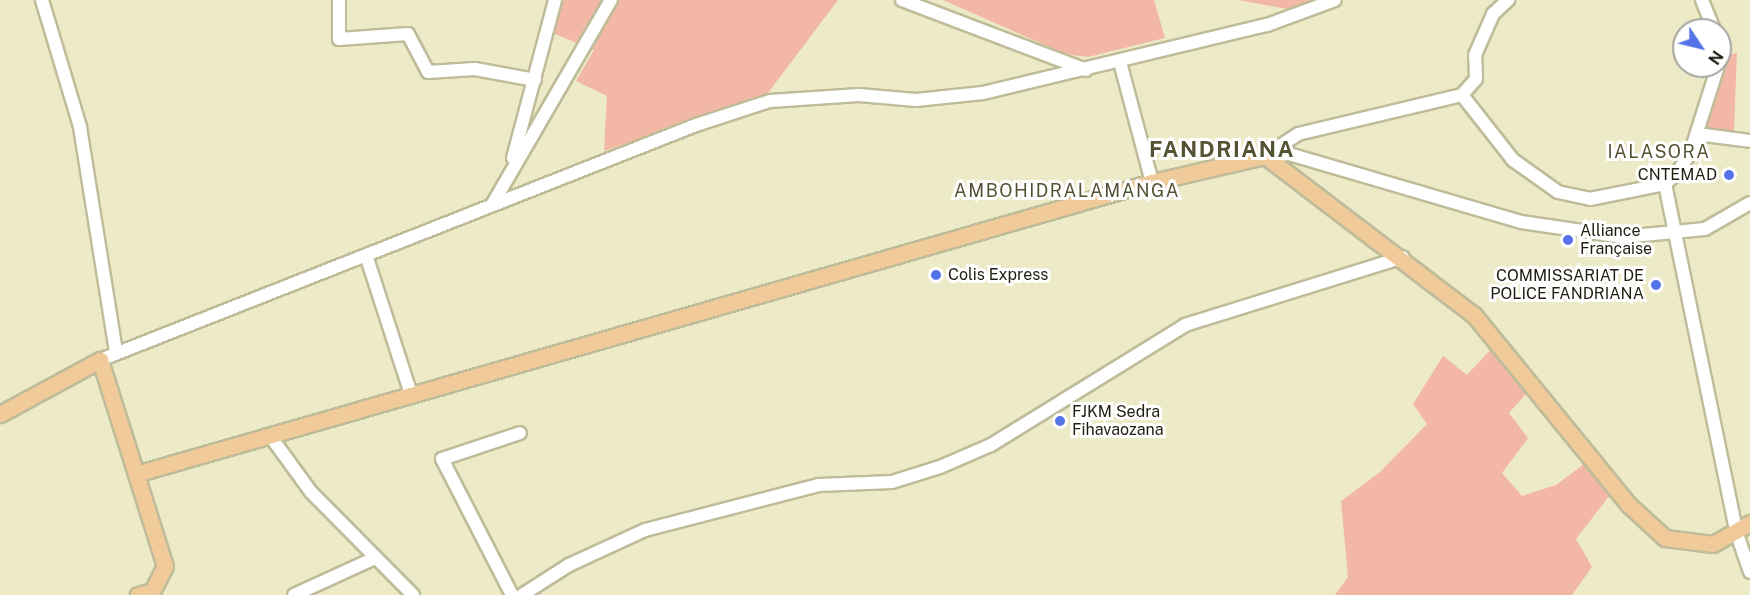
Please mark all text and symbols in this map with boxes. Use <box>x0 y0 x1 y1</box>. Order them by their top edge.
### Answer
north arrow <box>1672 18 1732 78</box>
text: N <box>1704 47 1727 68</box>
district label: FANDRIANA <box>1149 137 1295 163</box>
district label: IALASORA <box>1607 141 1711 163</box>
place label: CNTEMAD <box>1638 165 1717 185</box>
marker: CNTEMAD <box>1722 168 1736 182</box>
district label: AMBOHIDRALAMANGA <box>954 180 1180 202</box>
place label: Alliance Française <box>1580 221 1652 259</box>
marker: Alliance Française <box>1561 233 1575 247</box>
place label: Colis Express <box>948 265 1048 285</box>
place label: COMMISSARIAT DE POLICE FANDRIANA <box>1490 266 1644 304</box>
marker: Colis Express <box>929 268 943 282</box>
marker: COMMISSARIAT DE POLICE FANDRIANA <box>1649 278 1663 292</box>
place label: FJKM Sedra Fihavaozana <box>1072 402 1164 440</box>
marker: FJKM Sedra Fihavaozana <box>1053 414 1067 428</box>

